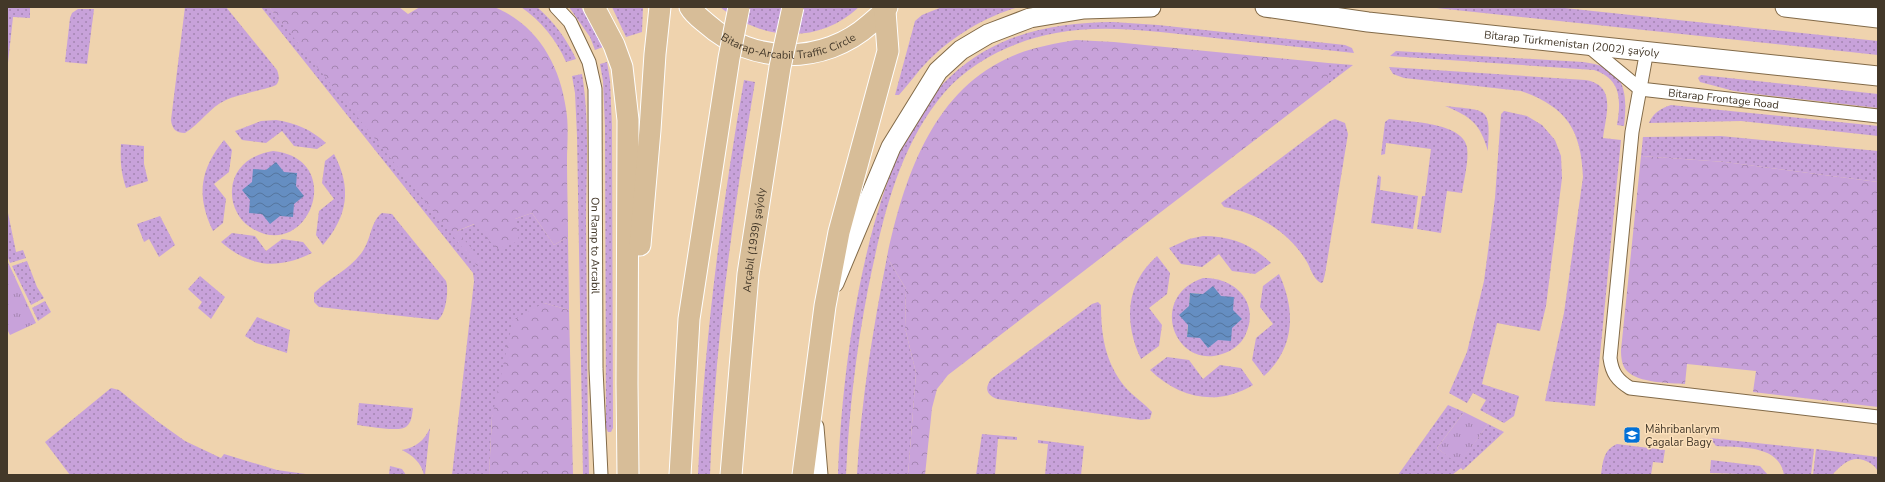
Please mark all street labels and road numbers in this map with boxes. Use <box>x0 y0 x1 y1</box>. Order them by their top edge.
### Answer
street label: Bitarap-Arcabil Traffic Circle <box>719 26 859 40</box>
street label: Bitarap Türkmenistan (2002) şaýoly <box>1483 27 1660 60</box>
street label: Bitarap Frontage Road <box>1667 85 1780 112</box>
street label: Arçabil (1939) şaýoly <box>739 186 769 293</box>
street label: On Ramp to Arcabil <box>588 197 603 295</box>

